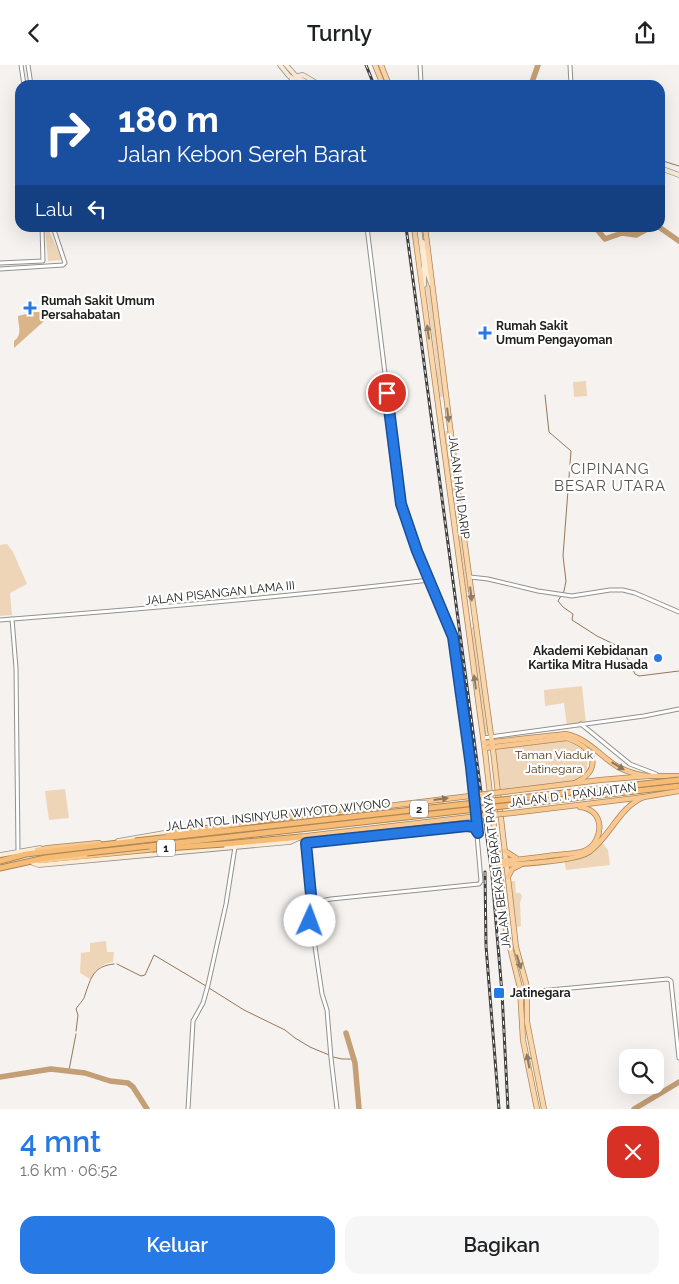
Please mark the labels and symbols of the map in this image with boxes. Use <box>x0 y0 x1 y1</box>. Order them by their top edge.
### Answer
place label: Rumah Sakit Umum Persahabatan <box>41 294 155 322</box>
marker: Rumah Sakit Umum Persahabatan <box>23 301 37 315</box>
place label: Rumah Sakit Umum Pengayoman <box>496 319 613 347</box>
one-way arrow <box>424 324 432 340</box>
marker: Rumah Sakit Umum Pengayoman <box>478 326 492 340</box>
pin <box>366 372 408 414</box>
one-way arrow <box>444 408 452 424</box>
street label: JALAN HAJI DARIP <box>446 434 472 540</box>
district label: CIPINANG BESAR UTARA <box>554 460 666 495</box>
street label: JALAN PISANGAN LAMA III <box>144 578 296 608</box>
one-way arrow <box>467 586 475 602</box>
place label: Akademi Kebidanan Kartika Mitra Husada <box>528 644 648 672</box>
marker: Akademi Kebidanan Kartika Mitra Husada <box>652 652 664 664</box>
one-way arrow <box>471 674 479 690</box>
park label: Taman Viaduk Jatinegara <box>515 748 594 776</box>
one-way arrow <box>612 761 625 770</box>
street label: JALAN D. I. PANJAITAN <box>509 780 637 810</box>
street label: JALAN BEKASI BARAT RAYA <box>481 793 513 949</box>
one-way arrow <box>433 795 449 803</box>
street label: JALAN TOL INSINYUR WIYOTO WIYONO <box>165 796 391 834</box>
road number: 2 <box>410 801 428 817</box>
road number: 1 <box>157 839 175 856</box>
position arrow <box>283 894 335 946</box>
one-way arrow <box>516 955 524 970</box>
marker: Jatinegara <box>492 986 506 1000</box>
place label: Jatinegara <box>510 986 571 1000</box>
one-way arrow <box>523 1053 531 1069</box>

